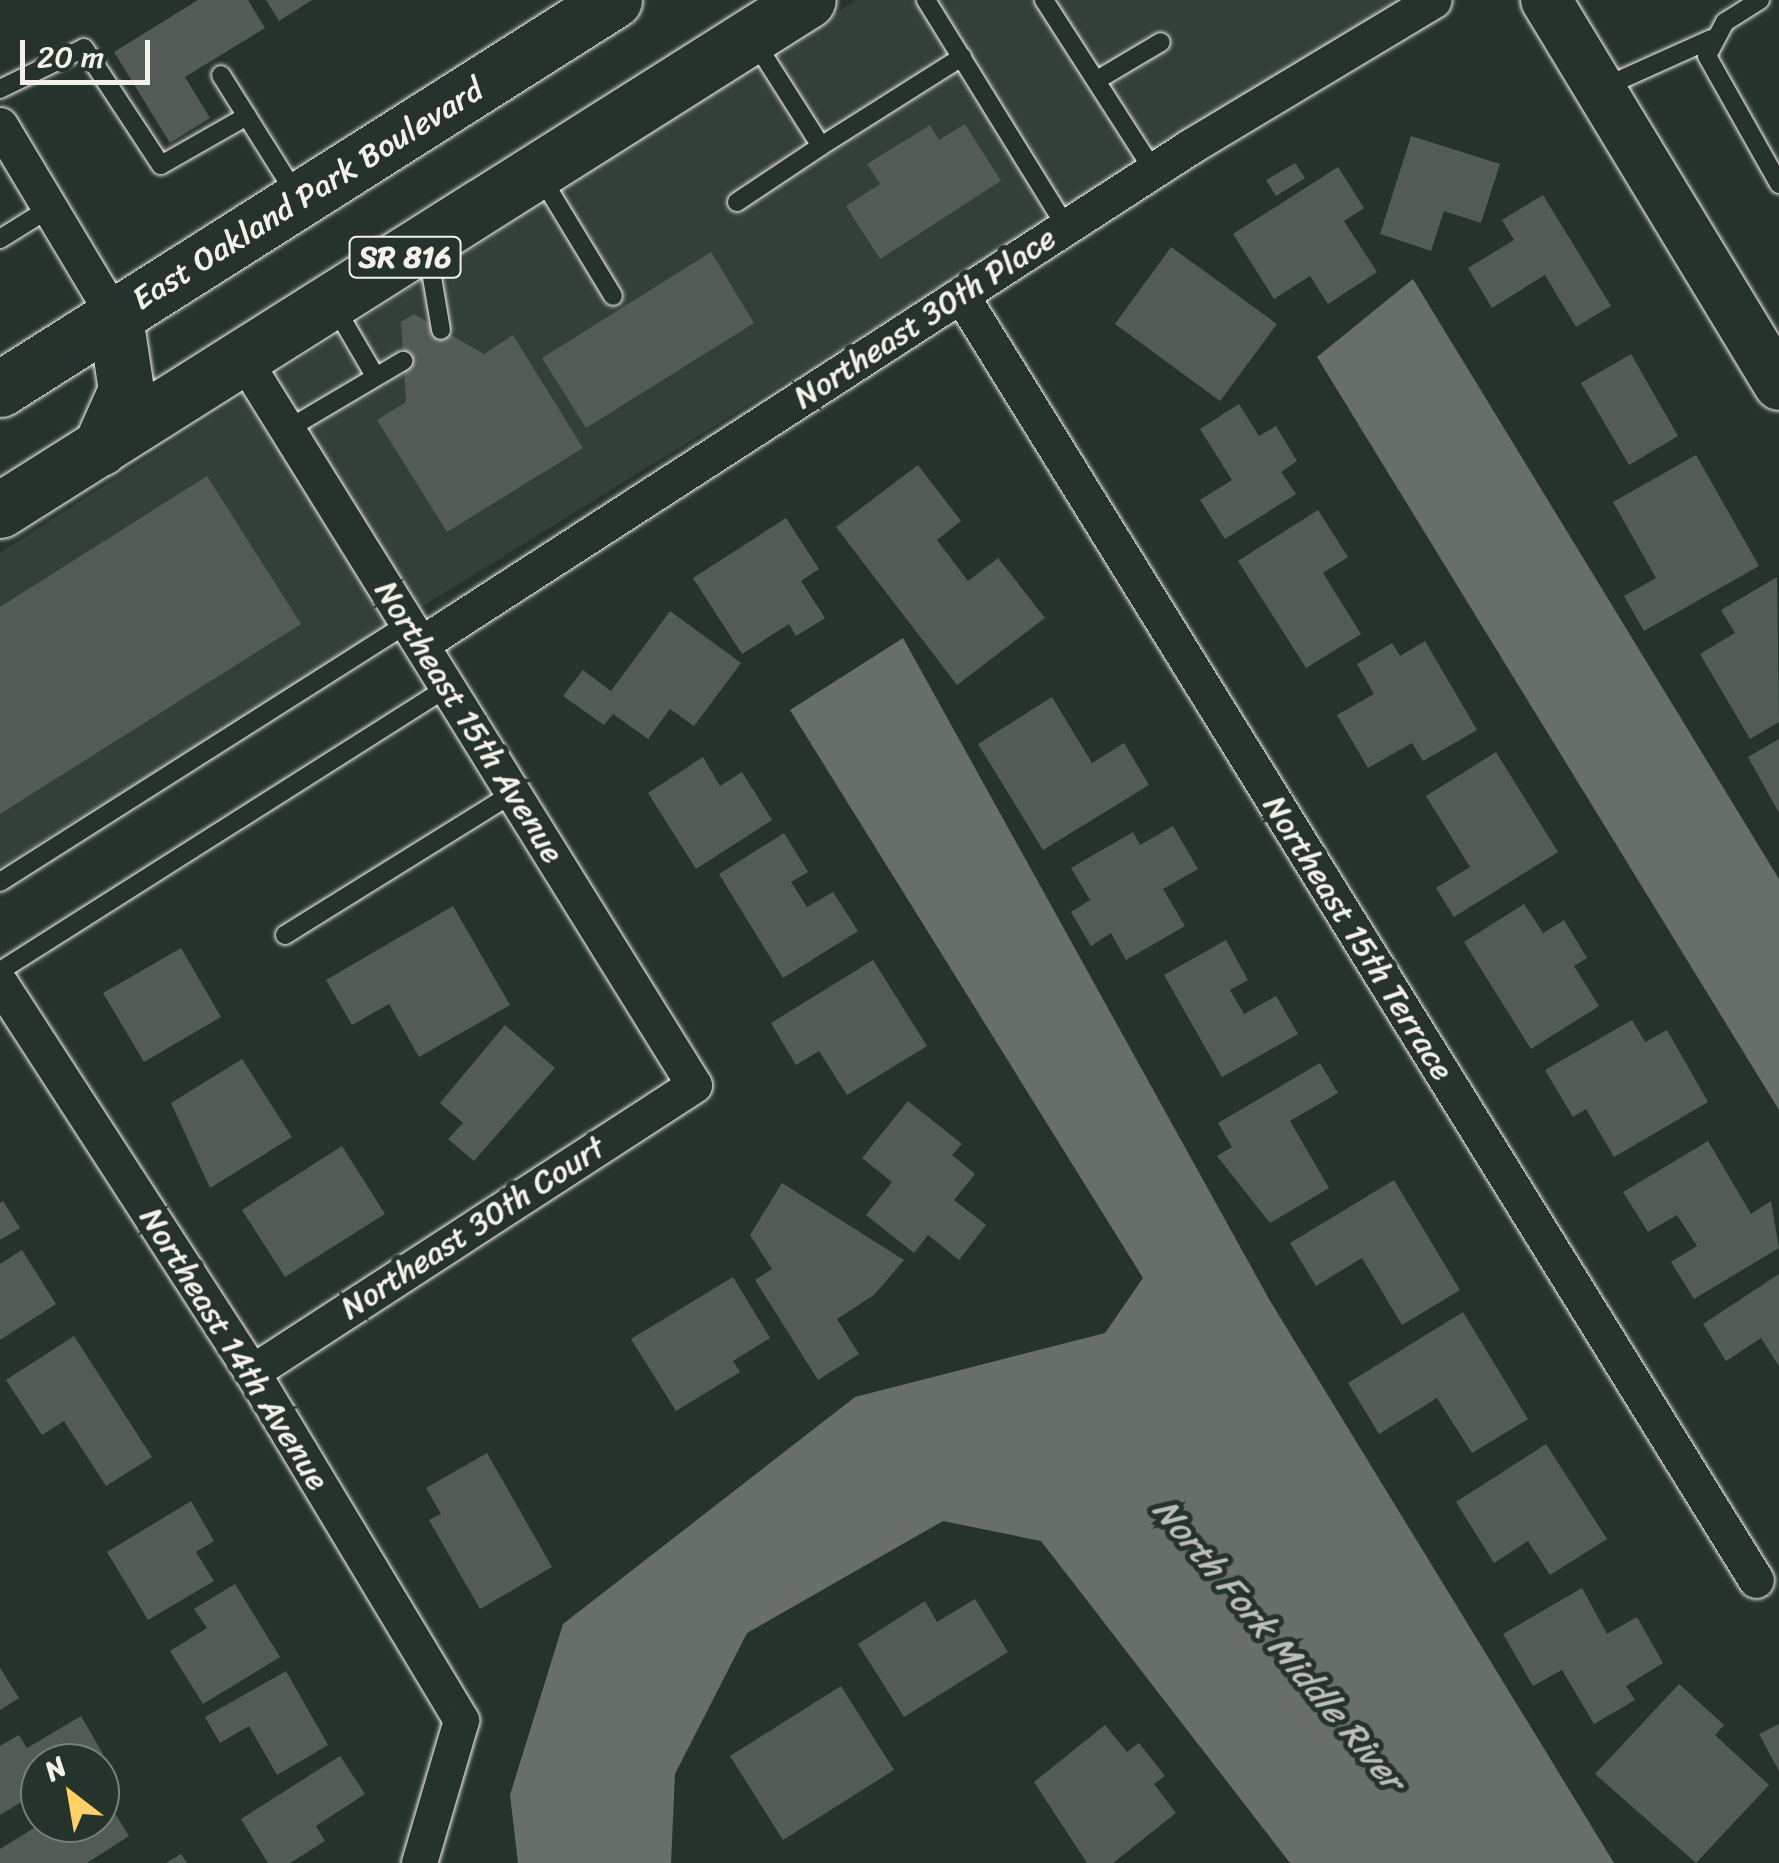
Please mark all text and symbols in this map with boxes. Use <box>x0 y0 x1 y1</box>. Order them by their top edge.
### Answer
scale bar <box>25 20 155 82</box>
text: 20 m <box>37 30 104 84</box>
street label: East Oakland Park Boulevard <box>126 71 490 319</box>
street label: Northeast 30th Place <box>786 219 1064 417</box>
road number: SR 816 <box>348 232 462 282</box>
street label: Northeast 15th Avenue <box>366 573 572 871</box>
street label: Northeast 15th Terrace <box>1254 788 1462 1088</box>
street label: Northeast 30th Court <box>333 1128 613 1328</box>
street label: Northeast 14th Avenue <box>131 1200 337 1498</box>
water label: North Fork Middle River <box>1144 1489 1414 1799</box>
north arrow <box>20 1743 120 1843</box>
text: N <box>34 1743 76 1795</box>

